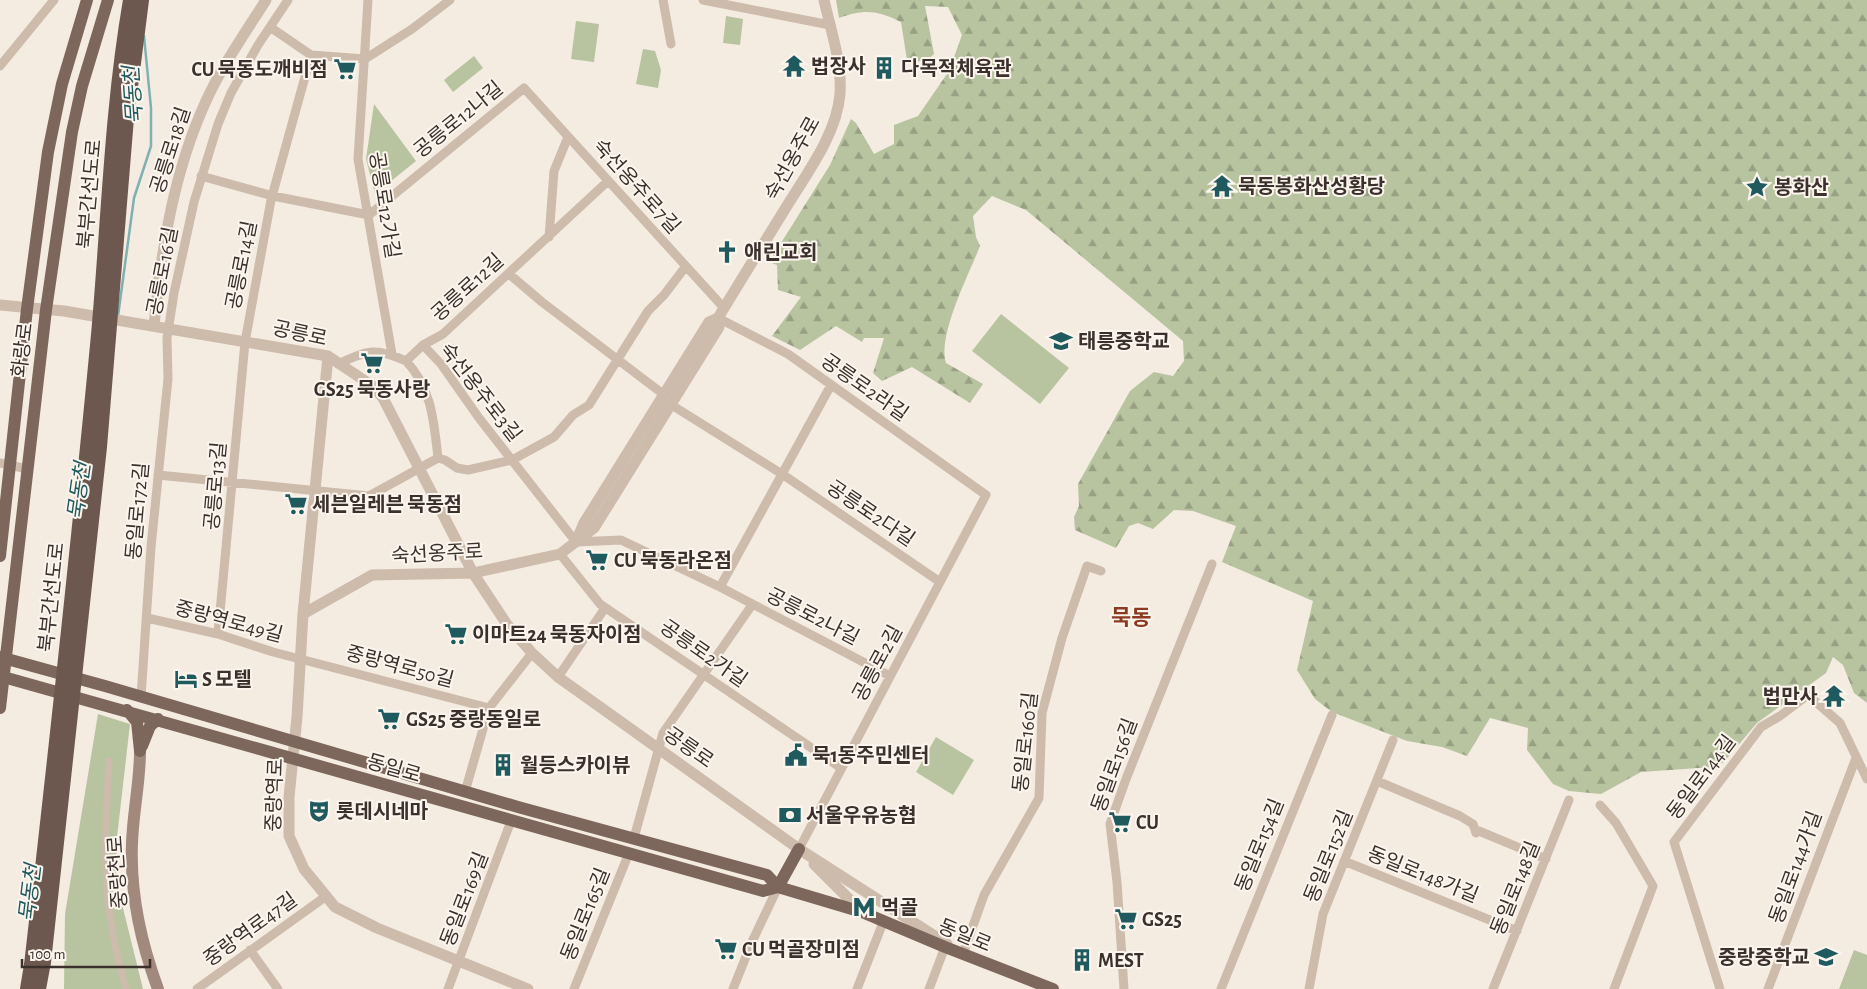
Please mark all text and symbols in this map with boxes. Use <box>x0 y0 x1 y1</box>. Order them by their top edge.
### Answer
temple icon: 법장사 <box>781 53 807 79</box>
building icon: 다목적체육관 <box>871 55 897 81</box>
supermarket icon: CU 묵동도깨비점 <box>332 56 358 82</box>
place label: 법장사 <box>811 56 866 77</box>
place label: 다목적체육관 <box>901 58 1012 79</box>
place label: CU 묵동도깨비점 <box>191 59 328 80</box>
water label: 묵동천 <box>120 63 146 125</box>
street label: 공릉로12나길 <box>410 77 507 162</box>
street label: 공릉로18길 <box>147 104 194 196</box>
street label: 숙선옹주로 <box>761 113 824 204</box>
street label: 숙선옹주로7길 <box>589 135 684 237</box>
street label: 북부간선도로 <box>74 138 105 250</box>
street label: 공릉로12가길 <box>366 150 403 260</box>
temple icon: 묵동봉화산성황당 <box>1209 173 1235 199</box>
place icon: 봉화산 <box>1744 174 1770 200</box>
place label: 묵동봉화산성황당 <box>1238 175 1385 197</box>
place label: 봉화산 <box>1774 177 1829 198</box>
street label: 공릉로14길 <box>223 219 260 311</box>
street label: 공릉로16길 <box>144 225 181 317</box>
church icon: 애린교회 <box>714 239 740 265</box>
place label: 애린교회 <box>744 242 818 263</box>
street label: 공릉로12길 <box>427 250 508 325</box>
street label: 공릉로 <box>271 318 329 349</box>
street label: 화랑로 <box>9 321 36 379</box>
school or university icon: 태릉중학교 <box>1048 328 1074 354</box>
place label: 태릉중학교 <box>1078 331 1170 352</box>
street label: 숙선옹주로3길 <box>436 339 525 446</box>
supermarket icon: GS25 묵동사랑 <box>359 350 385 376</box>
street label: 공릉로2라길 <box>817 350 912 425</box>
place label: GS25 묵동사랑 <box>314 379 430 400</box>
street label: 공릉로13길 <box>201 441 230 531</box>
water label: 묵동천 <box>64 458 94 521</box>
street label: 동일로172길 <box>123 461 152 561</box>
street label: 공릉로2다길 <box>823 476 919 550</box>
supermarket icon: 세븐일레븐 묵동점 <box>283 491 309 517</box>
place label: 세븐일레븐 묵동점 <box>312 494 462 515</box>
street label: 북부간선도로 <box>35 541 68 653</box>
street label: 숙선옹주로 <box>391 541 484 566</box>
supermarket icon: CU 묵동라온점 <box>584 547 610 573</box>
place label: CU 묵동라온점 <box>614 550 732 571</box>
street label: 공릉로2나길 <box>763 584 863 649</box>
street label: 중랑역로49길 <box>173 597 285 646</box>
district label: 묵동 <box>1111 607 1151 629</box>
street label: 공릉로2가길 <box>656 616 751 691</box>
supermarket icon: 이마트24 묵동자이점 <box>443 621 469 647</box>
street label: 공릉로2길 <box>849 622 906 705</box>
place label: 이마트24 묵동자이점 <box>472 624 642 645</box>
street label: 중랑역로50길 <box>344 642 456 691</box>
hotel icon: S 모텔 <box>173 666 199 692</box>
place label: S 모텔 <box>202 669 252 690</box>
temple icon: 법만사 <box>1821 683 1847 709</box>
place label: 법만사 <box>1763 686 1818 707</box>
street label: 동일로160길 <box>1010 691 1041 793</box>
supermarket icon: GS25 중랑동일로 <box>376 706 402 732</box>
place label: GS25 중랑동일로 <box>406 709 541 730</box>
street label: 동일로156길 <box>1088 715 1141 815</box>
street label: 공릉로 <box>660 724 717 772</box>
street label: 동일로144길 <box>1663 731 1740 823</box>
public building icon: 묵1동주민센터 <box>783 742 809 768</box>
place label: 묵1동주민센터 <box>812 745 930 766</box>
street label: 동일로 <box>364 751 423 786</box>
building icon: 월등스카이뷰 <box>490 752 516 778</box>
place label: 월등스카이뷰 <box>520 755 630 776</box>
street label: 중랑역로 <box>263 758 286 832</box>
street label: 동일로154길 <box>1231 796 1288 895</box>
theatre icon: 롯데시네마 <box>306 798 332 824</box>
place label: 롯데시네마 <box>336 801 429 822</box>
bank icon: 서울우유농협 <box>777 802 803 828</box>
place label: 서울우유농협 <box>806 805 916 826</box>
street label: 동일로152길 <box>1300 807 1357 906</box>
street label: 동일로144가길 <box>1765 808 1826 926</box>
supermarket icon: CU <box>1107 809 1133 835</box>
place label: CU <box>1136 813 1159 833</box>
street label: 중랑천로 <box>104 835 131 909</box>
street label: 동일로148길 <box>1487 838 1544 938</box>
street label: 동일로148가길 <box>1364 843 1481 906</box>
street label: 동일로169길 <box>437 849 492 949</box>
water label: 묵동천 <box>16 860 45 923</box>
street label: 동일로165길 <box>557 865 614 964</box>
street label: 중랑역로47길 <box>200 889 301 970</box>
metro station icon: 먹골 <box>851 894 877 920</box>
place label: 먹골 <box>881 897 918 918</box>
supermarket icon: GS25 <box>1113 906 1139 932</box>
place label: GS25 <box>1142 910 1182 930</box>
street label: 동일로 <box>935 915 994 956</box>
scale bar <box>22 936 150 968</box>
supermarket icon: CU 먹골장미점 <box>713 936 739 962</box>
place label: CU 먹골장미점 <box>742 939 860 960</box>
school or university icon: 중랑중학교 <box>1813 944 1839 970</box>
text: 100 m <box>30 947 65 962</box>
building icon: MEST <box>1069 947 1095 973</box>
place label: 중랑중학교 <box>1718 947 1810 968</box>
place label: MEST <box>1098 951 1144 971</box>

